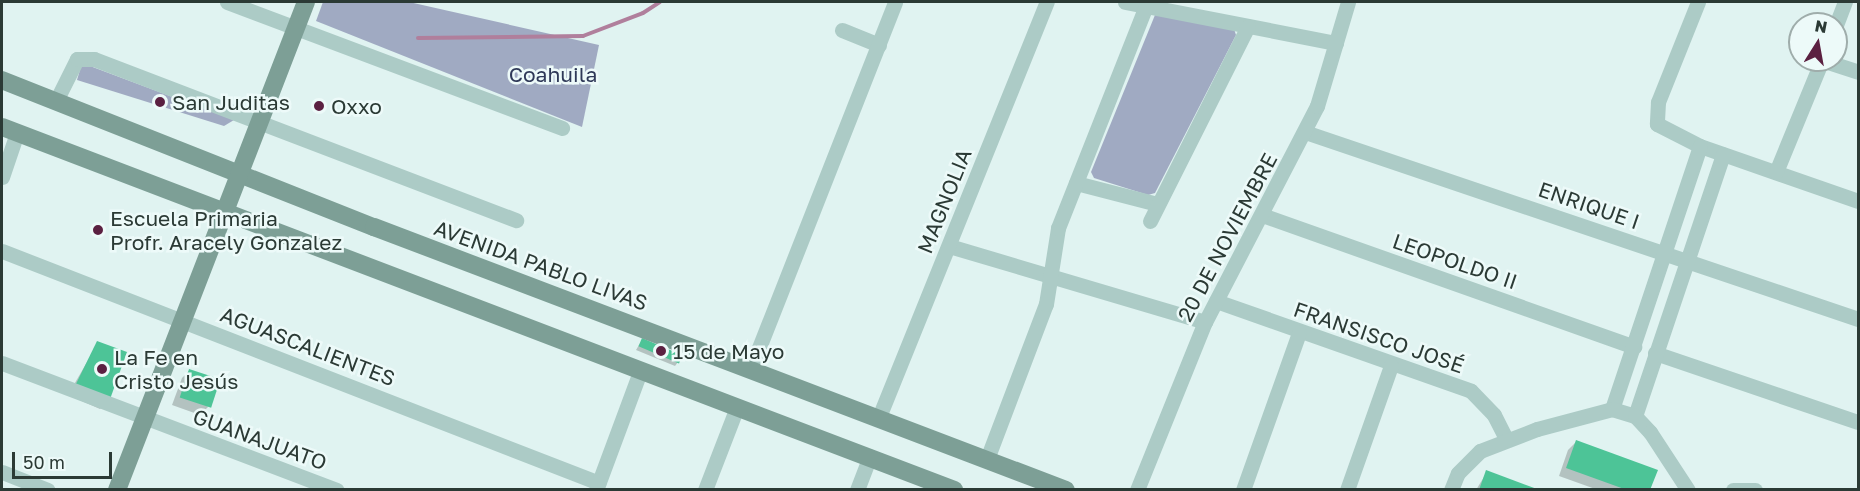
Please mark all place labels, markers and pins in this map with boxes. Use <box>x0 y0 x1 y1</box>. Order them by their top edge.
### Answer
place label: San Juditas <box>172 89 290 115</box>
place label: Oxxo <box>331 93 382 119</box>
marker: San Juditas <box>153 95 167 109</box>
marker: Oxxo <box>312 99 326 113</box>
place label: Escuela Primaria Profr. Aracely Gonzalez <box>110 205 342 255</box>
marker: Escuela Primaria Profr. Aracely Gonzalez <box>91 223 105 237</box>
place label: 15 de Mayo <box>673 338 784 364</box>
place label: La Fe en Cristo Jesús <box>114 344 238 394</box>
marker: 15 de Mayo <box>654 344 668 358</box>
marker: La Fe en Cristo Jesús <box>95 362 109 376</box>

